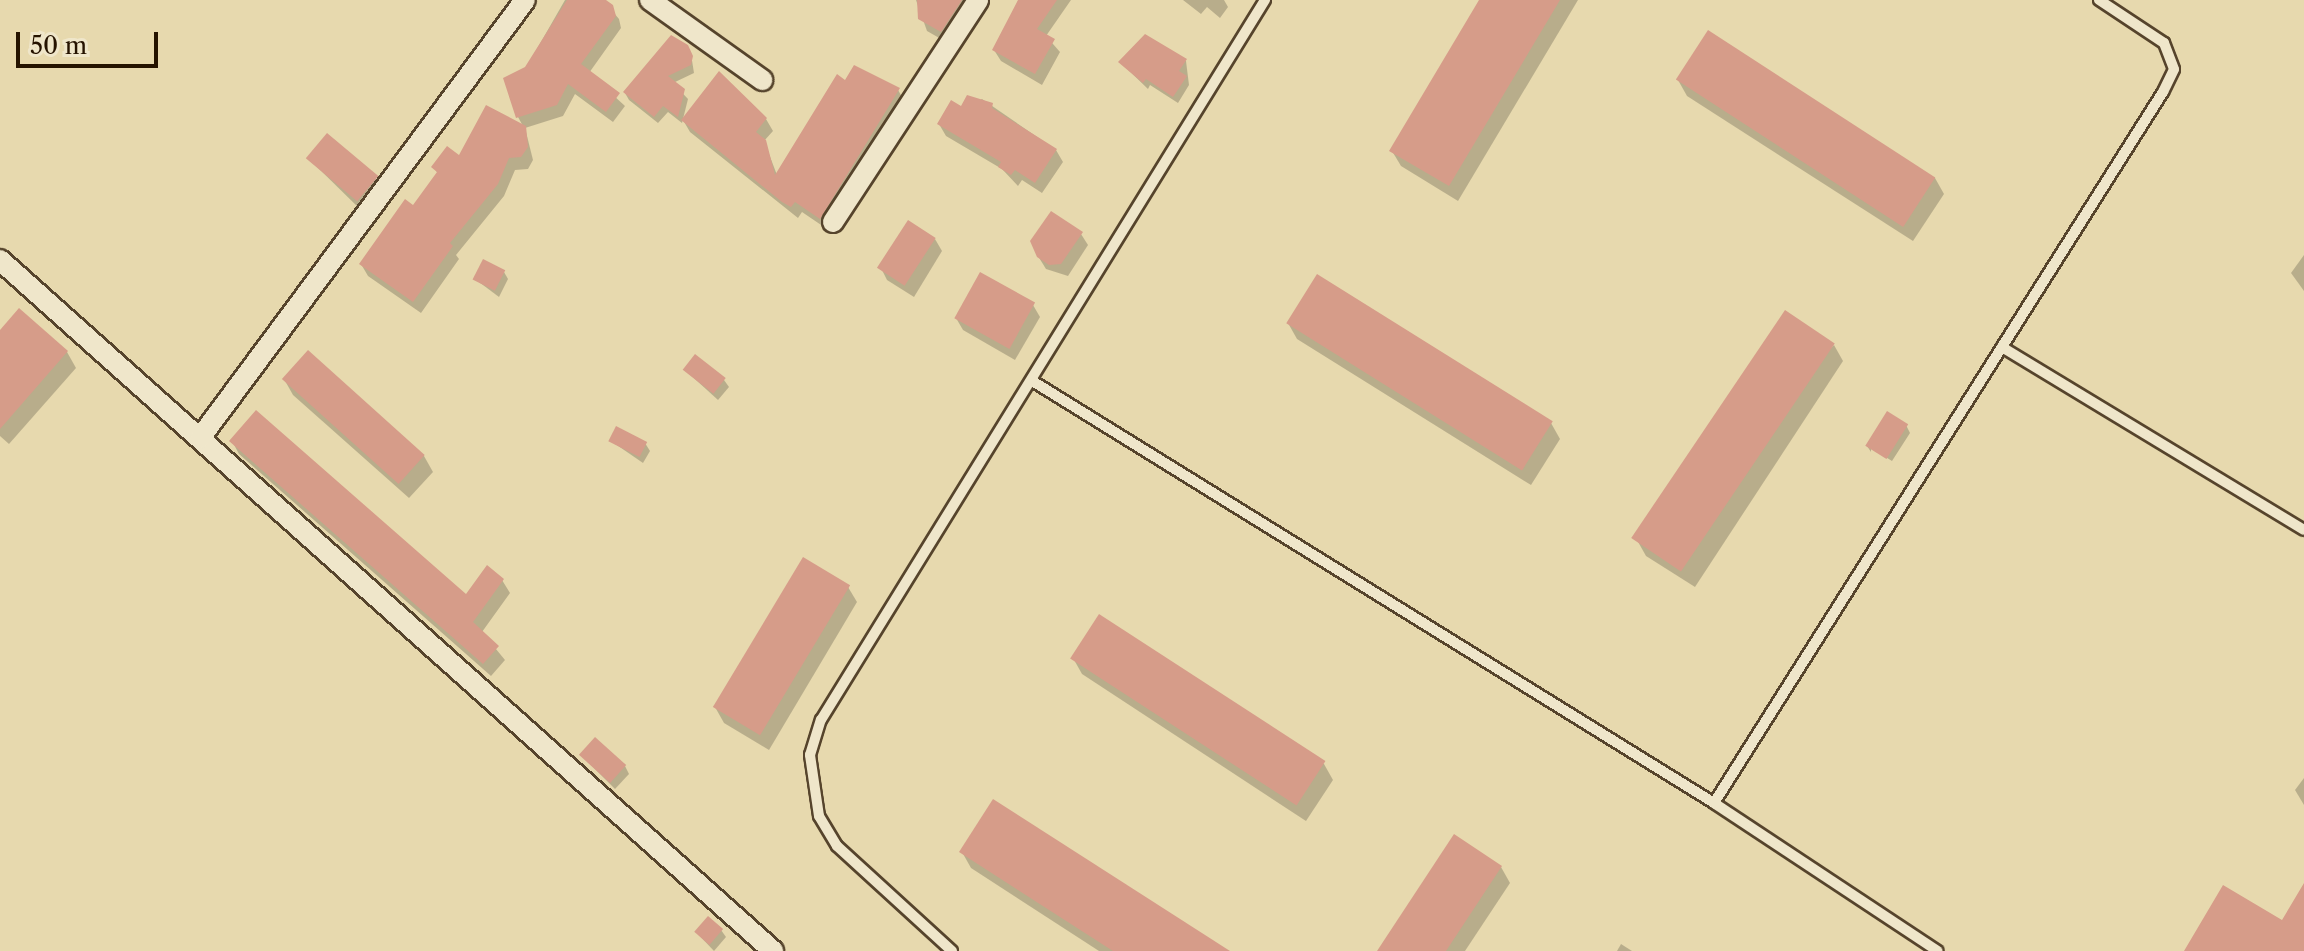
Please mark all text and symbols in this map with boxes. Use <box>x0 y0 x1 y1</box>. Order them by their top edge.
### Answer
scale bar <box>20 16 162 66</box>
text: 50 m <box>30 31 87 60</box>

